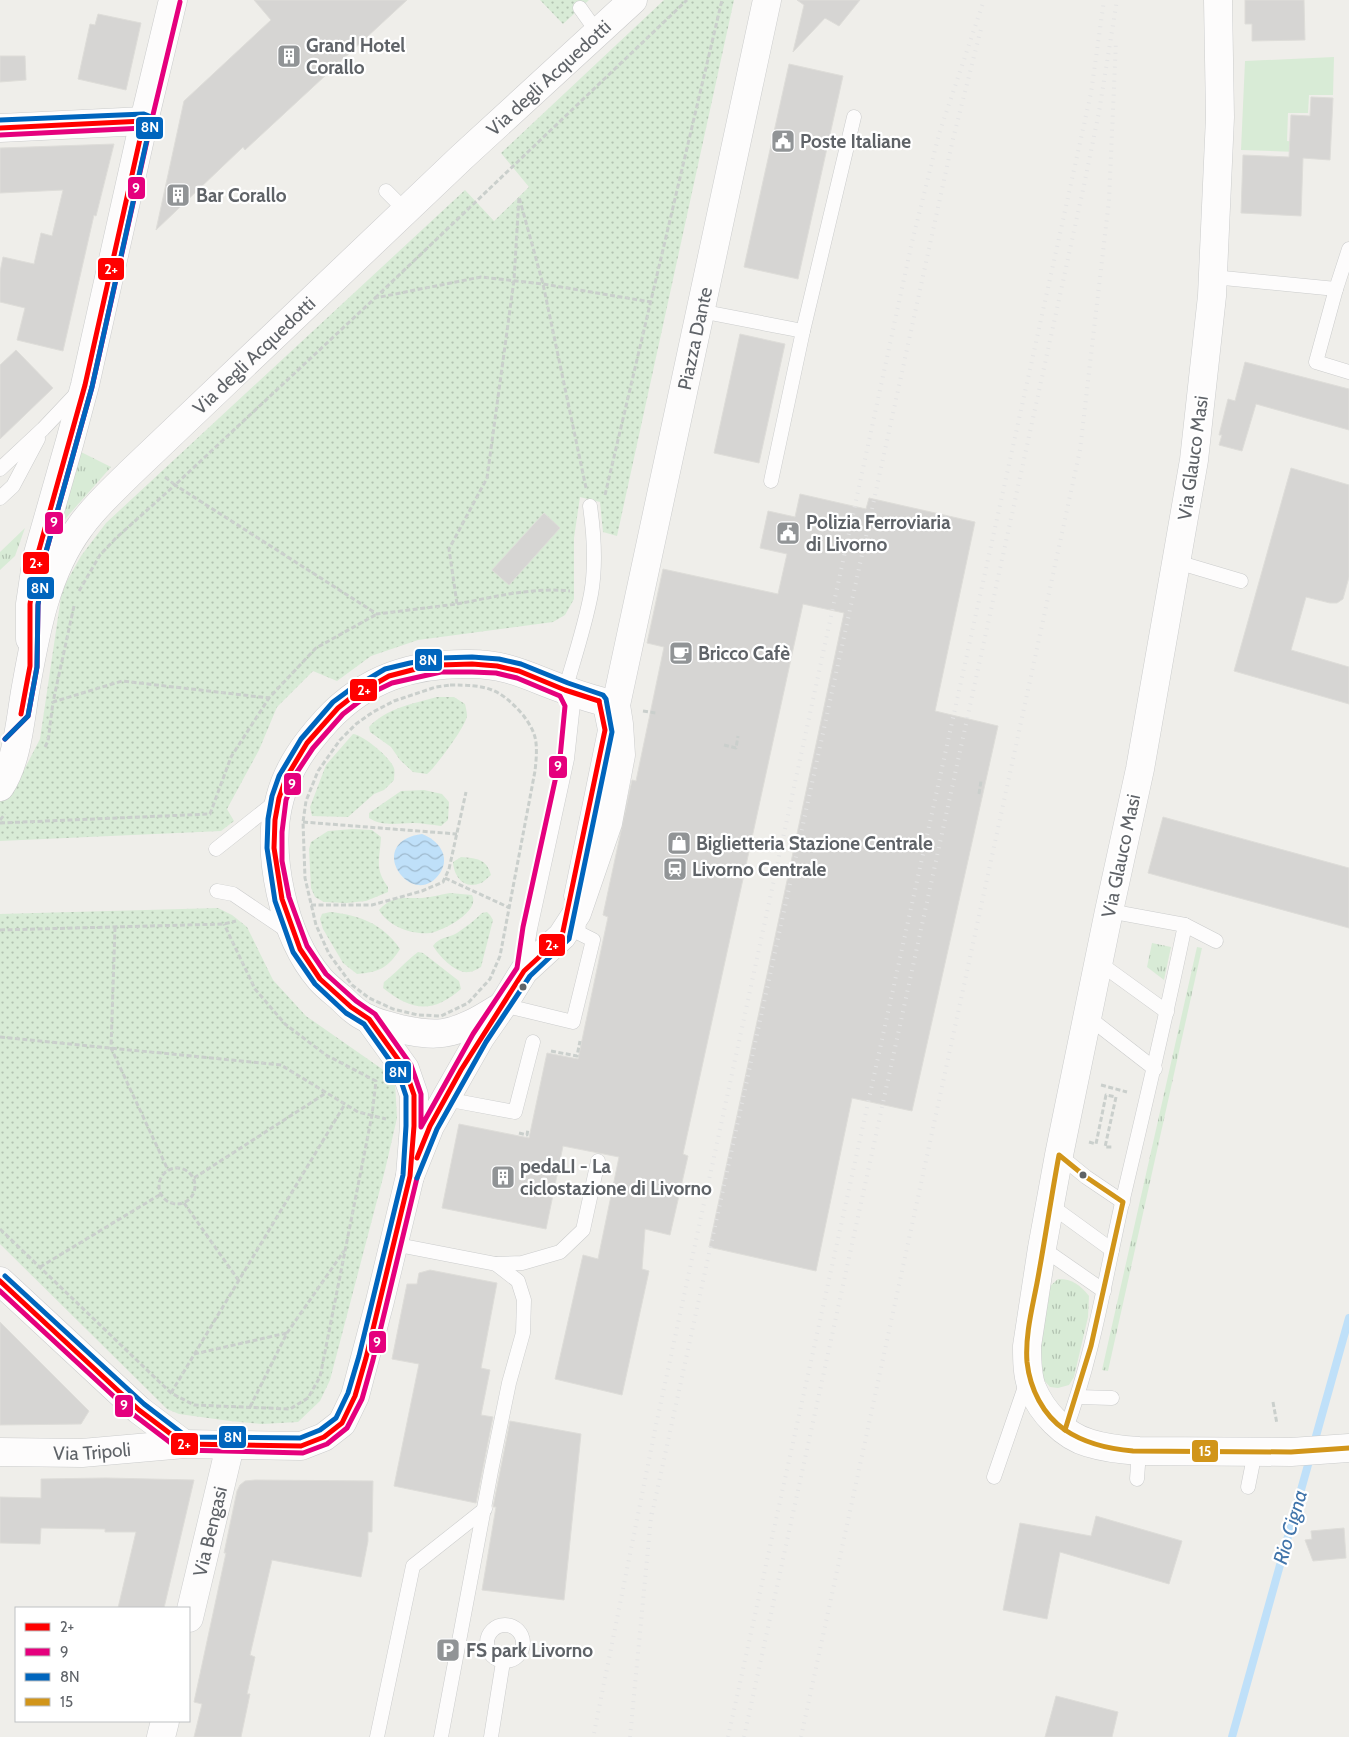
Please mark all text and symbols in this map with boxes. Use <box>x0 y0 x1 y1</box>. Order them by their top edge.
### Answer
street label: Via degli Acquedotti <box>482 15 615 140</box>
place label: Grand Hotel Corallo <box>306 34 405 79</box>
building icon: Grand Hotel Corallo <box>276 43 302 69</box>
line badge: 8N <box>135 116 164 140</box>
text: 8N <box>141 118 159 136</box>
public building icon: Poste Italiane <box>770 128 796 154</box>
place label: Poste Italiane <box>800 130 911 153</box>
line badge: 9 <box>127 176 146 200</box>
text: 9 <box>132 179 140 197</box>
building icon: Bar Corallo <box>165 182 191 208</box>
place label: Bar Corallo <box>196 184 287 207</box>
line badge: 2+ <box>97 257 125 281</box>
text: 2+ <box>104 260 118 278</box>
street label: Piazza Dante <box>672 285 717 392</box>
street label: Via degli Acquedotti <box>188 292 320 419</box>
street label: Via Glauco Masi <box>1173 394 1213 522</box>
line badge: 9 <box>44 511 64 535</box>
place label: Polizia Ferroviaria di Livorno <box>806 511 951 556</box>
text: 9 <box>50 513 58 531</box>
public building icon: Polizia Ferroviaria di Livorno <box>775 520 801 546</box>
line badge: 2+ <box>22 551 50 575</box>
text: 2+ <box>29 554 43 572</box>
line badge: 8N <box>26 576 55 600</box>
text: 8N <box>31 579 49 597</box>
cafe icon: Bricco Cafè <box>668 640 694 666</box>
place label: Bricco Cafè <box>698 642 790 665</box>
line badge: 8N <box>414 648 443 672</box>
text: 8N <box>419 651 437 669</box>
line badge: 2+ <box>349 678 378 702</box>
text: 2+ <box>357 681 371 699</box>
line badge: 9 <box>548 755 568 779</box>
text: 9 <box>554 757 562 775</box>
line badge: 9 <box>283 772 302 796</box>
text: 9 <box>288 775 296 793</box>
street label: Via Glauco Masi <box>1097 792 1145 920</box>
shop icon: Biglietteria Stazione Centrale <box>666 830 692 856</box>
place label: Biglietteria Stazione Centrale <box>696 832 933 855</box>
station icon: Livorno Centrale <box>662 856 688 882</box>
place label: Livorno Centrale <box>692 858 827 881</box>
line badge: 2+ <box>538 933 566 957</box>
text: 2+ <box>545 936 559 954</box>
unlabelled marker <box>518 982 528 992</box>
line badge: 8N <box>384 1060 412 1084</box>
text: 8N <box>389 1063 407 1081</box>
place label: pedaLI - La ciclostazione di Livorno <box>520 1155 712 1200</box>
building icon: pedaLI - La ciclostazione di Livorno <box>490 1164 516 1190</box>
unlabelled marker <box>1078 1170 1088 1180</box>
line badge: 9 <box>368 1330 387 1354</box>
text: 9 <box>373 1333 381 1351</box>
line badge: 9 <box>114 1394 134 1418</box>
text: 9 <box>120 1396 128 1414</box>
line badge: 8N <box>218 1425 247 1449</box>
text: 8N <box>224 1428 242 1446</box>
line badge: 2+ <box>170 1432 199 1456</box>
text: 2+ <box>177 1435 191 1453</box>
street label: Via Tripoli <box>53 1437 132 1465</box>
line badge: 15 <box>1191 1439 1219 1463</box>
text: 15 <box>1199 1442 1211 1460</box>
street label: Via Bengasi <box>188 1484 231 1579</box>
water label: Rio Cigna <box>1268 1487 1312 1567</box>
legend <box>15 1607 190 1722</box>
text: 2+ <box>60 1618 74 1636</box>
parking icon: FS park Livorno <box>435 1637 461 1663</box>
place label: FS park Livorno <box>466 1639 593 1662</box>
text: 9 <box>60 1643 69 1661</box>
text: 8N <box>60 1668 80 1686</box>
text: 15 <box>60 1693 73 1711</box>

